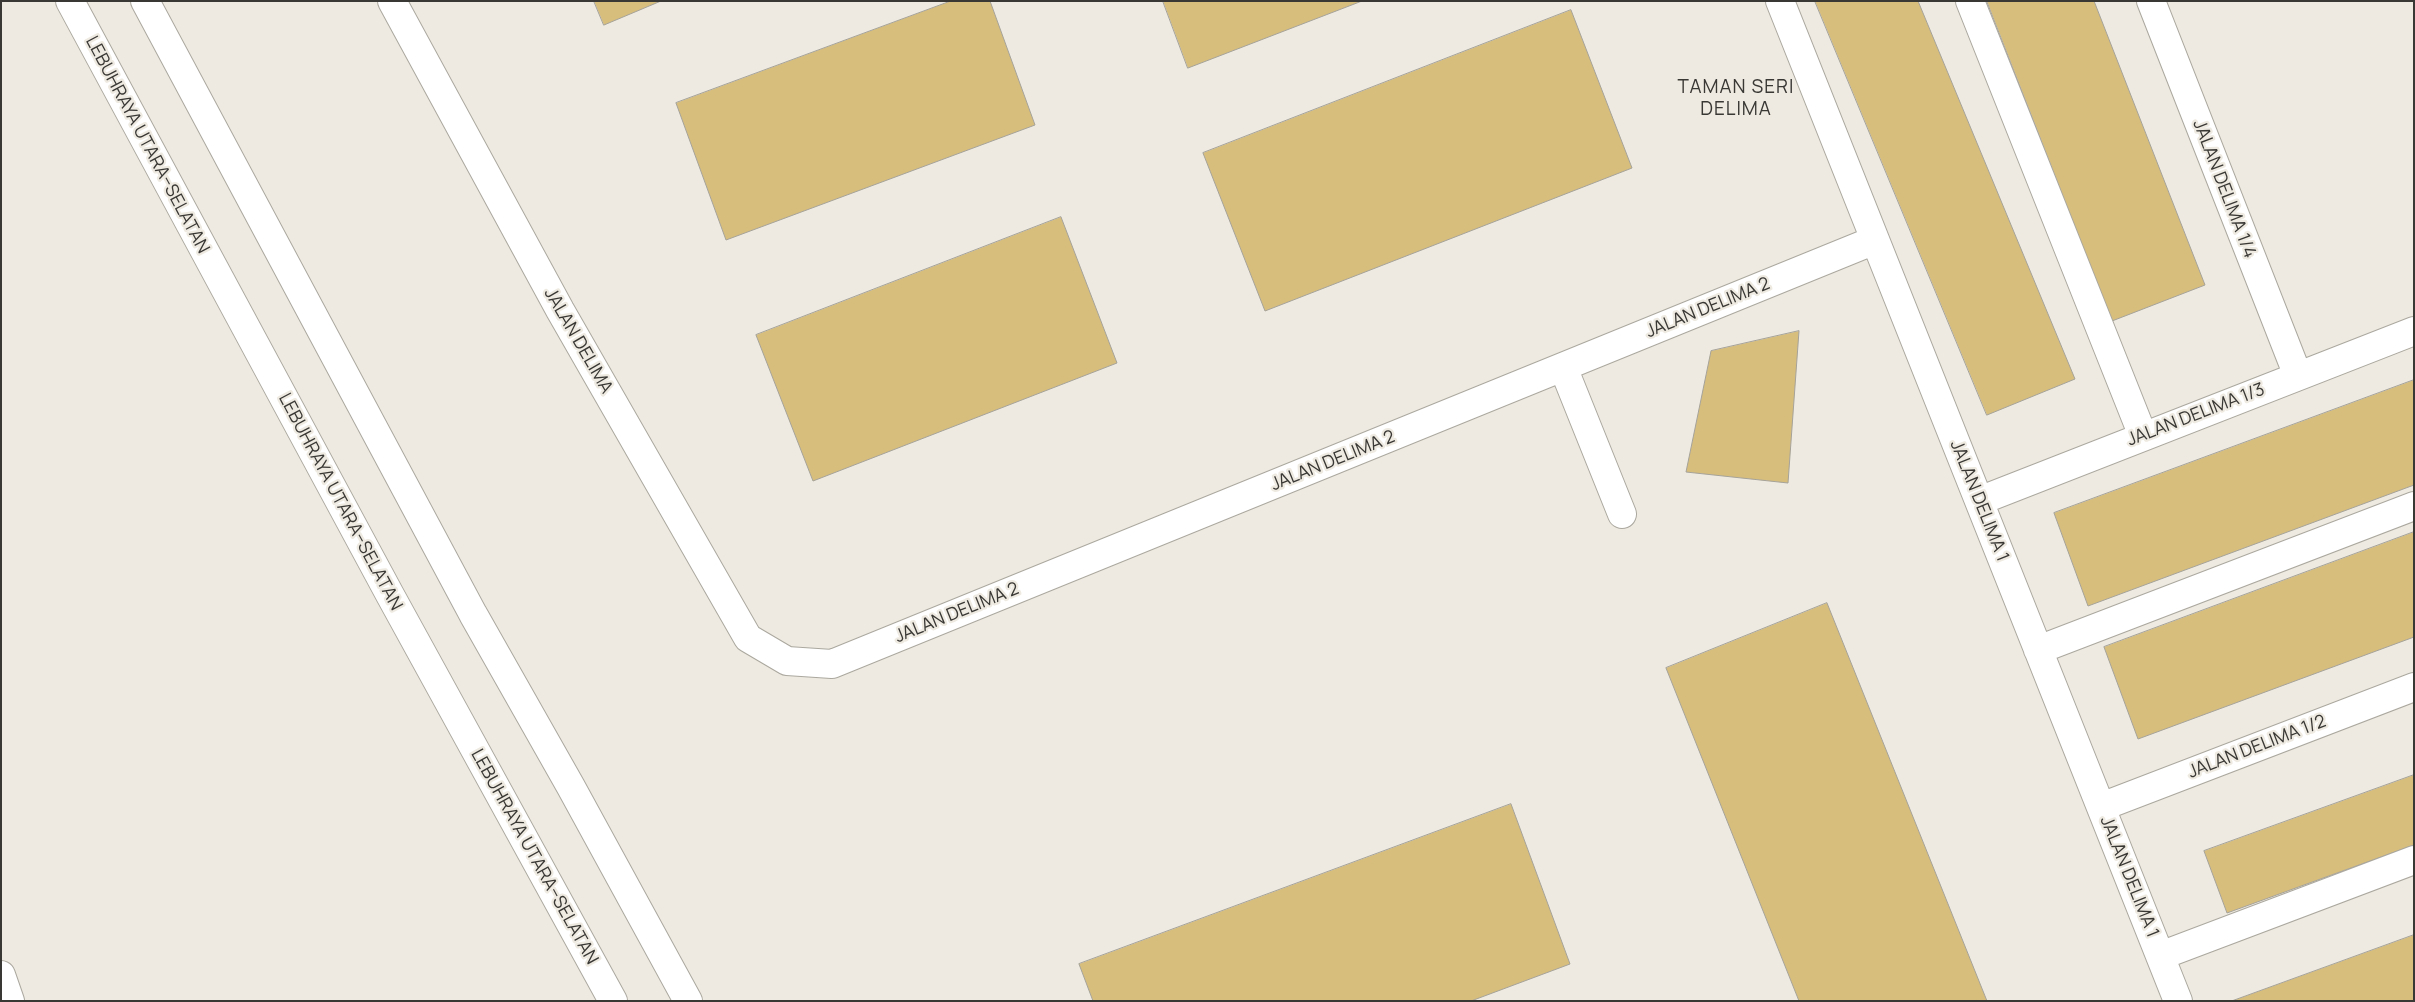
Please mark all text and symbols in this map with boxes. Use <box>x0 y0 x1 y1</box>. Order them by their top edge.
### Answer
street label: LEBUHRAYA UTARA–SELATAN <box>80 33 214 257</box>
district label: TAMAN SERI DELIMA <box>1676 77 1796 121</box>
street label: JALAN DELIMA 1/4 <box>2188 117 2260 261</box>
street label: JALAN DELIMA 2 <box>1643 273 1773 343</box>
street label: JALAN DELIMA <box>539 284 617 398</box>
street label: JALAN DELIMA 1/3 <box>2124 379 2268 451</box>
street label: LEBUHRAYA UTARA–SELATAN <box>273 390 407 614</box>
street label: JALAN DELIMA 2 <box>1268 426 1398 496</box>
street label: JALAN DELIMA 1 <box>1945 437 2013 565</box>
street label: JALAN DELIMA 2 <box>892 578 1022 648</box>
street label: JALAN DELIMA 1/2 <box>2185 711 2329 783</box>
street label: LEBUHRAYA UTARA–SELATAN <box>466 746 602 968</box>
street label: JALAN DELIMA 1 <box>2095 813 2163 941</box>

